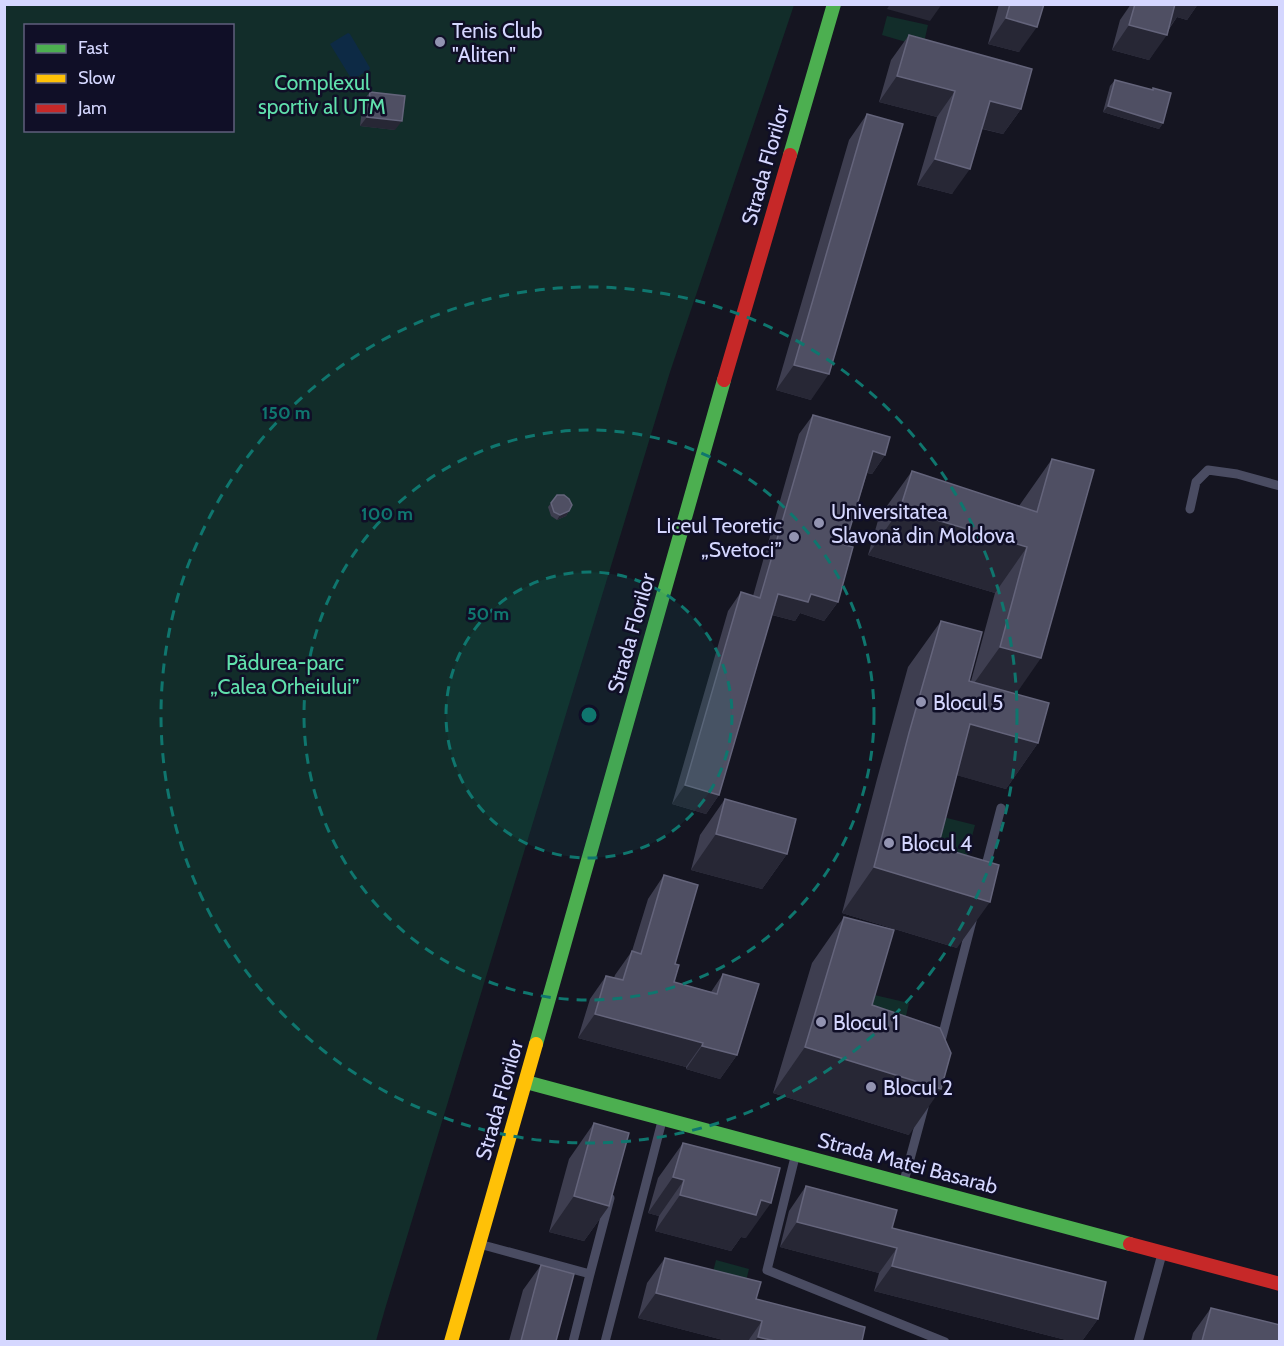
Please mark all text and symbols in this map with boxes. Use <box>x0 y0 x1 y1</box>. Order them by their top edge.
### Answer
place label: Tenis Club "Aliten" <box>452 18 542 67</box>
legend <box>24 24 234 132</box>
marker: Tenis Club "Aliten" <box>433 35 447 49</box>
text: Fast <box>78 37 109 59</box>
text: Slow <box>78 67 115 89</box>
park label: Complexul sportiv al UTM <box>258 70 386 119</box>
text: Jam <box>77 97 107 119</box>
street label: Strada Florilor <box>736 102 794 228</box>
text: 150 m <box>262 402 310 424</box>
place label: Universitatea Slavonă din Moldova <box>831 499 1015 548</box>
text: 100 m <box>361 503 413 525</box>
place label: Liceul Teoretic „Svetoci” <box>656 513 782 562</box>
marker: Universitatea Slavonă din Moldova <box>812 516 826 530</box>
marker: Liceul Teoretic „Svetoci” <box>787 530 801 544</box>
street label: Strada Florilor <box>602 570 660 696</box>
text: 50 m <box>467 603 509 625</box>
park label: Pădurea-parc „Calea Orheiului” <box>211 650 359 699</box>
place label: Blocul 5 <box>933 690 1003 715</box>
marker: Blocul 5 <box>914 695 928 709</box>
centre of rings <box>579 705 599 725</box>
place label: Blocul 4 <box>901 831 972 856</box>
marker: Blocul 4 <box>882 836 896 850</box>
place label: Blocul 1 <box>833 1010 899 1035</box>
marker: Blocul 1 <box>814 1015 828 1029</box>
street label: Strada Florilor <box>470 1037 528 1163</box>
place label: Blocul 2 <box>883 1075 953 1100</box>
marker: Blocul 2 <box>864 1080 878 1094</box>
street label: Strada Matei Basarab <box>815 1127 1001 1199</box>

